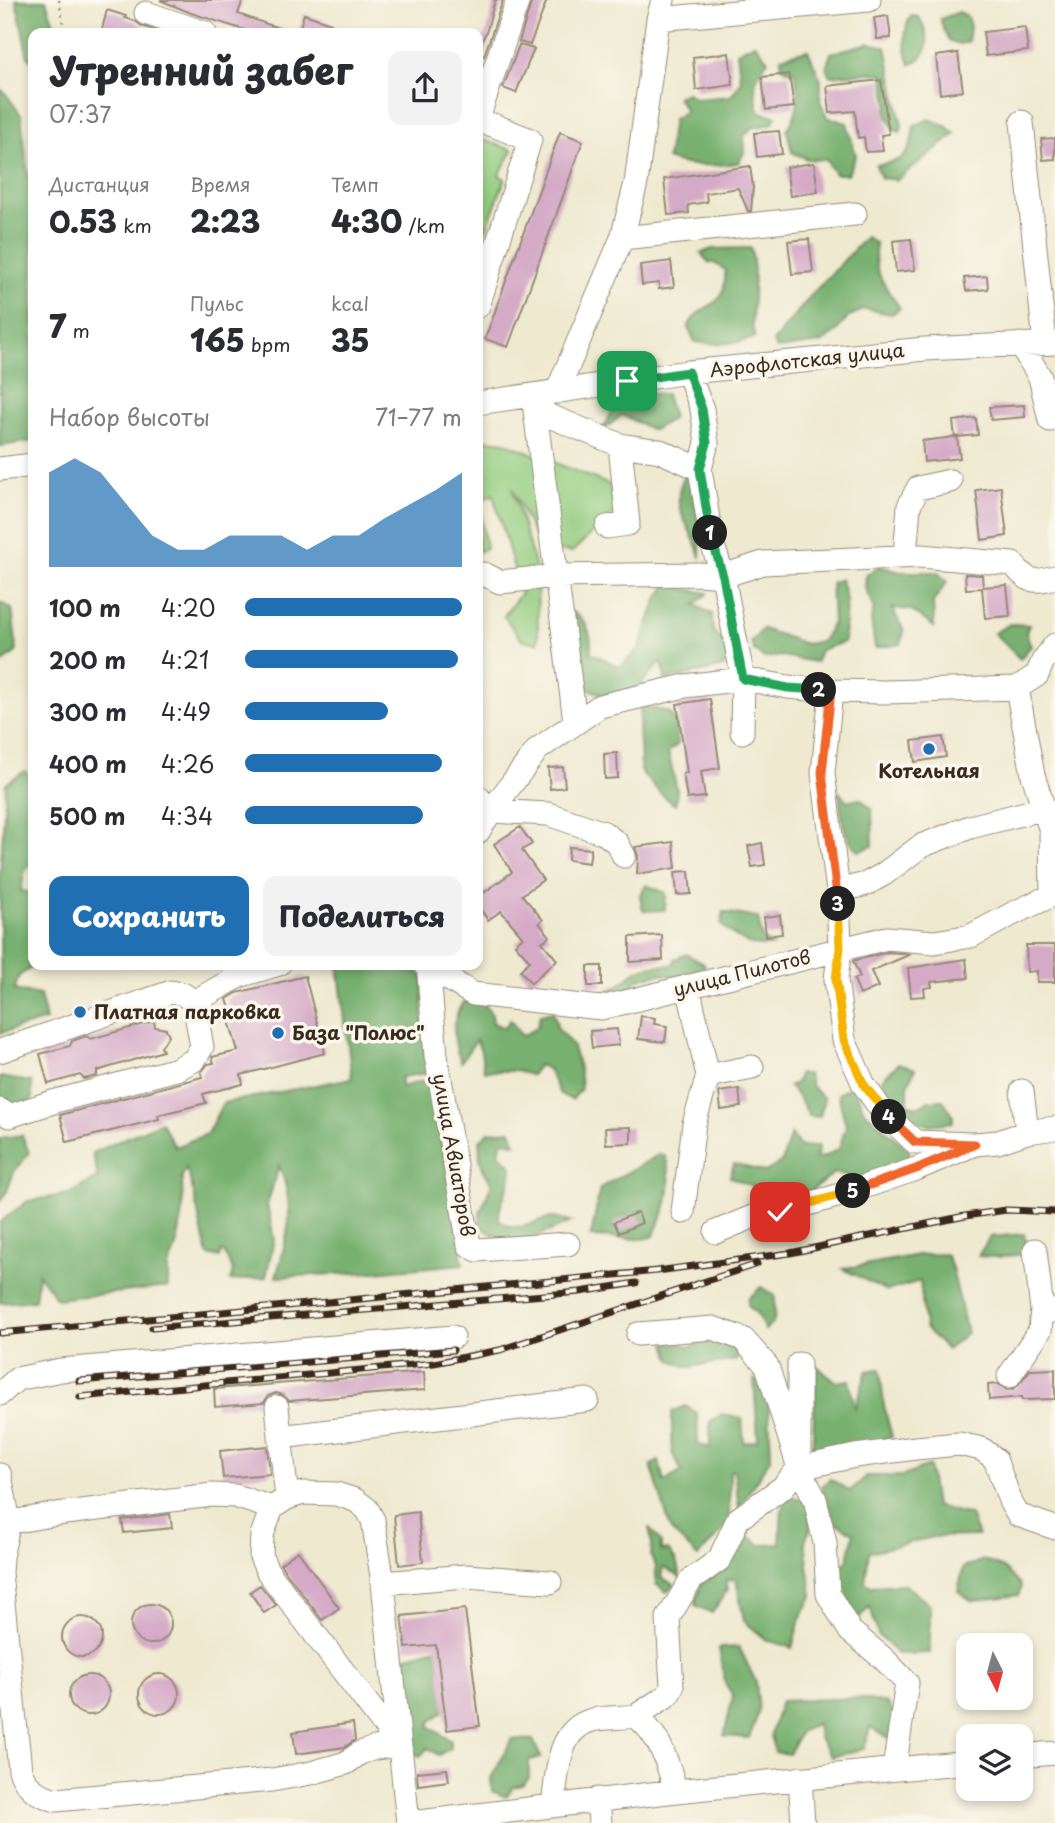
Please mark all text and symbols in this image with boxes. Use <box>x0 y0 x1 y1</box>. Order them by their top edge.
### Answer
text: Утренний забег <box>49 41 353 98</box>
button: share <box>388 51 462 125</box>
text: 07:37 <box>49 96 112 131</box>
text: Дистанция <box>49 170 150 198</box>
text: Время <box>190 170 251 198</box>
text: Темп <box>331 170 379 198</box>
text: 0.53 <box>49 198 117 243</box>
text: 2:23 <box>190 198 260 243</box>
text: 4:30 <box>331 198 402 243</box>
text: km <box>117 211 152 239</box>
text: /km <box>402 211 445 239</box>
text: Пульс <box>190 289 244 317</box>
text: kcal <box>331 289 369 317</box>
text: 7 <box>49 303 66 348</box>
text: m <box>66 316 90 344</box>
text: 165 <box>190 317 245 362</box>
text: 35 <box>331 317 370 362</box>
text: bpm <box>245 330 290 358</box>
street label: Аэрофлотская улица <box>708 335 906 383</box>
pin <box>597 351 657 411</box>
icon: arrive <box>608 362 646 400</box>
text: Набор высоты <box>49 399 210 434</box>
text: 71–77 m <box>375 399 462 434</box>
pin: 1 <box>692 516 728 550</box>
text: 1 <box>705 518 714 546</box>
text: 100 m <box>49 590 121 625</box>
text: 4:20 <box>161 590 216 625</box>
text: 200 m <box>49 642 126 677</box>
text: 4:21 <box>161 642 209 677</box>
pin: 2 <box>802 672 836 708</box>
text: 2 <box>812 675 825 703</box>
text: 300 m <box>49 694 127 729</box>
text: 4:49 <box>161 694 211 729</box>
marker: Котельная <box>921 741 937 757</box>
text: 400 m <box>49 746 127 781</box>
text: 4:26 <box>161 746 214 781</box>
place label: Котельная <box>878 756 980 784</box>
text: 500 m <box>49 798 126 833</box>
text: 4:34 <box>161 798 213 833</box>
button: Сохранить <box>49 876 249 956</box>
button: Поделиться <box>263 876 462 956</box>
pin: 3 <box>820 886 856 922</box>
text: 3 <box>831 889 844 917</box>
street label: улица Пилотов <box>670 941 813 1003</box>
place label: Платная парковка <box>94 997 281 1025</box>
marker: Платная парковка <box>72 1004 88 1020</box>
place label: База "Полюс" <box>292 1018 425 1046</box>
marker: База "Полюс" <box>270 1025 286 1041</box>
street label: улица Авиаторов <box>427 1071 483 1238</box>
pin: 4 <box>872 1100 906 1134</box>
text: 4 <box>882 1102 895 1130</box>
pin: 5 <box>836 1174 870 1208</box>
text: 5 <box>846 1176 859 1204</box>
pin <box>750 1182 810 1242</box>
icon: check <box>761 1193 799 1231</box>
north arrow <box>956 1633 1032 1710</box>
map controls <box>956 1633 1033 1801</box>
button: layers <box>956 1724 1033 1801</box>

